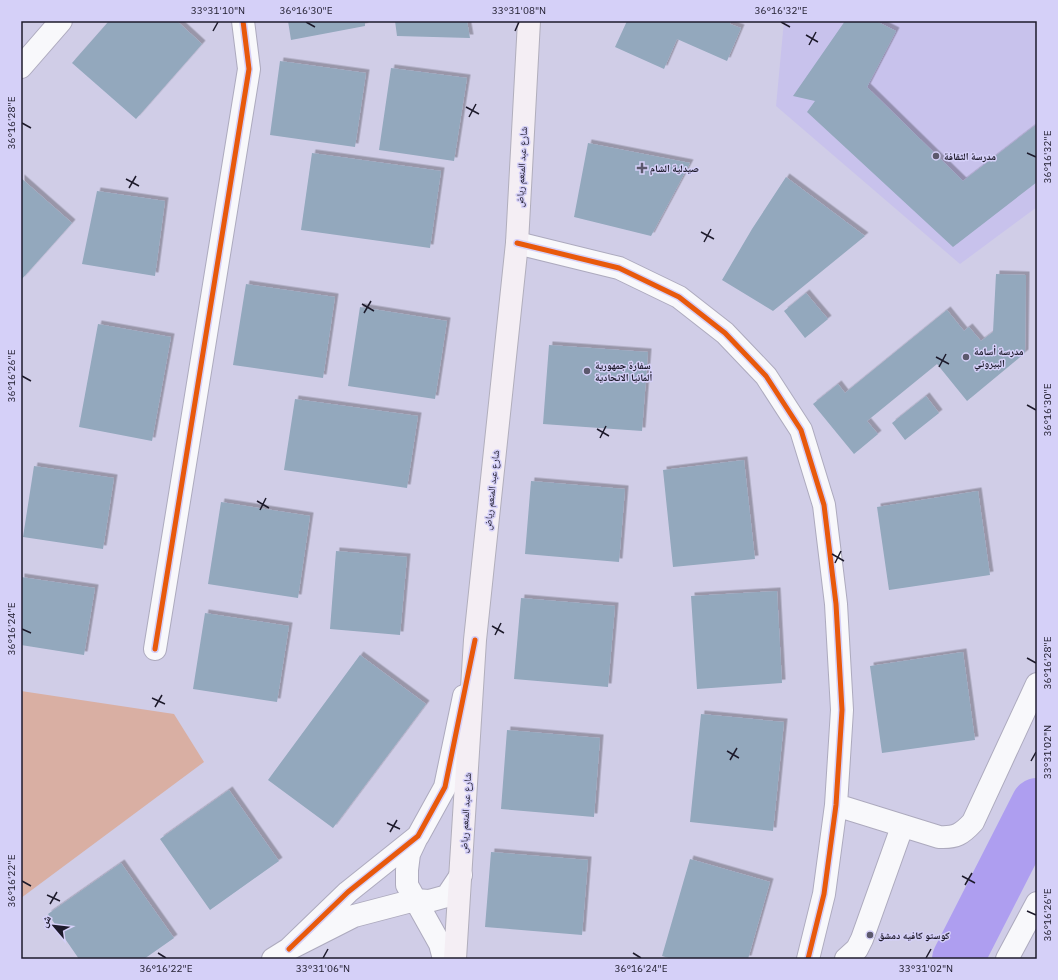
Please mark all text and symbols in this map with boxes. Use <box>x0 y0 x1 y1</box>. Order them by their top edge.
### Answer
text: 33°31'10"N <box>191 4 245 17</box>
text: 36°16'30"E <box>279 4 333 17</box>
text: 33°31'08"N <box>492 4 546 17</box>
text: 36°16'32"E <box>754 4 808 17</box>
text: 36°16'28"E <box>5 96 18 150</box>
street label: شارع عبد المنعم رياض <box>513 126 531 208</box>
text: 36°16'32"E <box>1041 130 1054 184</box>
place label: مدرسة الثقافة <box>944 150 996 163</box>
marker: مدرسة الثقافة <box>931 151 941 161</box>
place label: صيدلية الشام <box>650 162 699 175</box>
marker: صيدلية الشام <box>637 163 647 173</box>
place label: مدرسة أسامة البيروتي <box>974 345 1024 371</box>
text: 36°16'26"E <box>5 349 18 403</box>
marker: مدرسة أسامة البيروتي <box>961 352 971 362</box>
place label: سفارة جمهورية ألمانيا الاتحادية <box>595 359 652 384</box>
marker: سفارة جمهورية ألمانيا الاتحادية <box>582 366 592 376</box>
text: 36°16'30"E <box>1041 383 1054 437</box>
street label: شارع عبد المنعم رياض <box>481 449 503 531</box>
text: 36°16'24"E <box>5 602 18 656</box>
text: 36°16'28"E <box>1041 636 1054 690</box>
text: 33°31'02"N <box>1041 725 1054 779</box>
street label: شارع عبد المنعم رياض <box>457 772 475 854</box>
text: 36°16'22"E <box>5 854 18 908</box>
text: 36°16'26"E <box>1041 888 1054 942</box>
north arrow <box>34 906 74 946</box>
text: ش <box>36 913 55 930</box>
place label: كوستو كافيه دمشق <box>878 929 950 942</box>
marker: كوستو كافيه دمشق <box>865 930 875 940</box>
text: 36°16'22"E <box>139 962 193 975</box>
text: 33°31'06"N <box>296 962 350 975</box>
text: 36°16'24"E <box>614 962 668 975</box>
text: 33°31'02"N <box>899 962 953 975</box>

